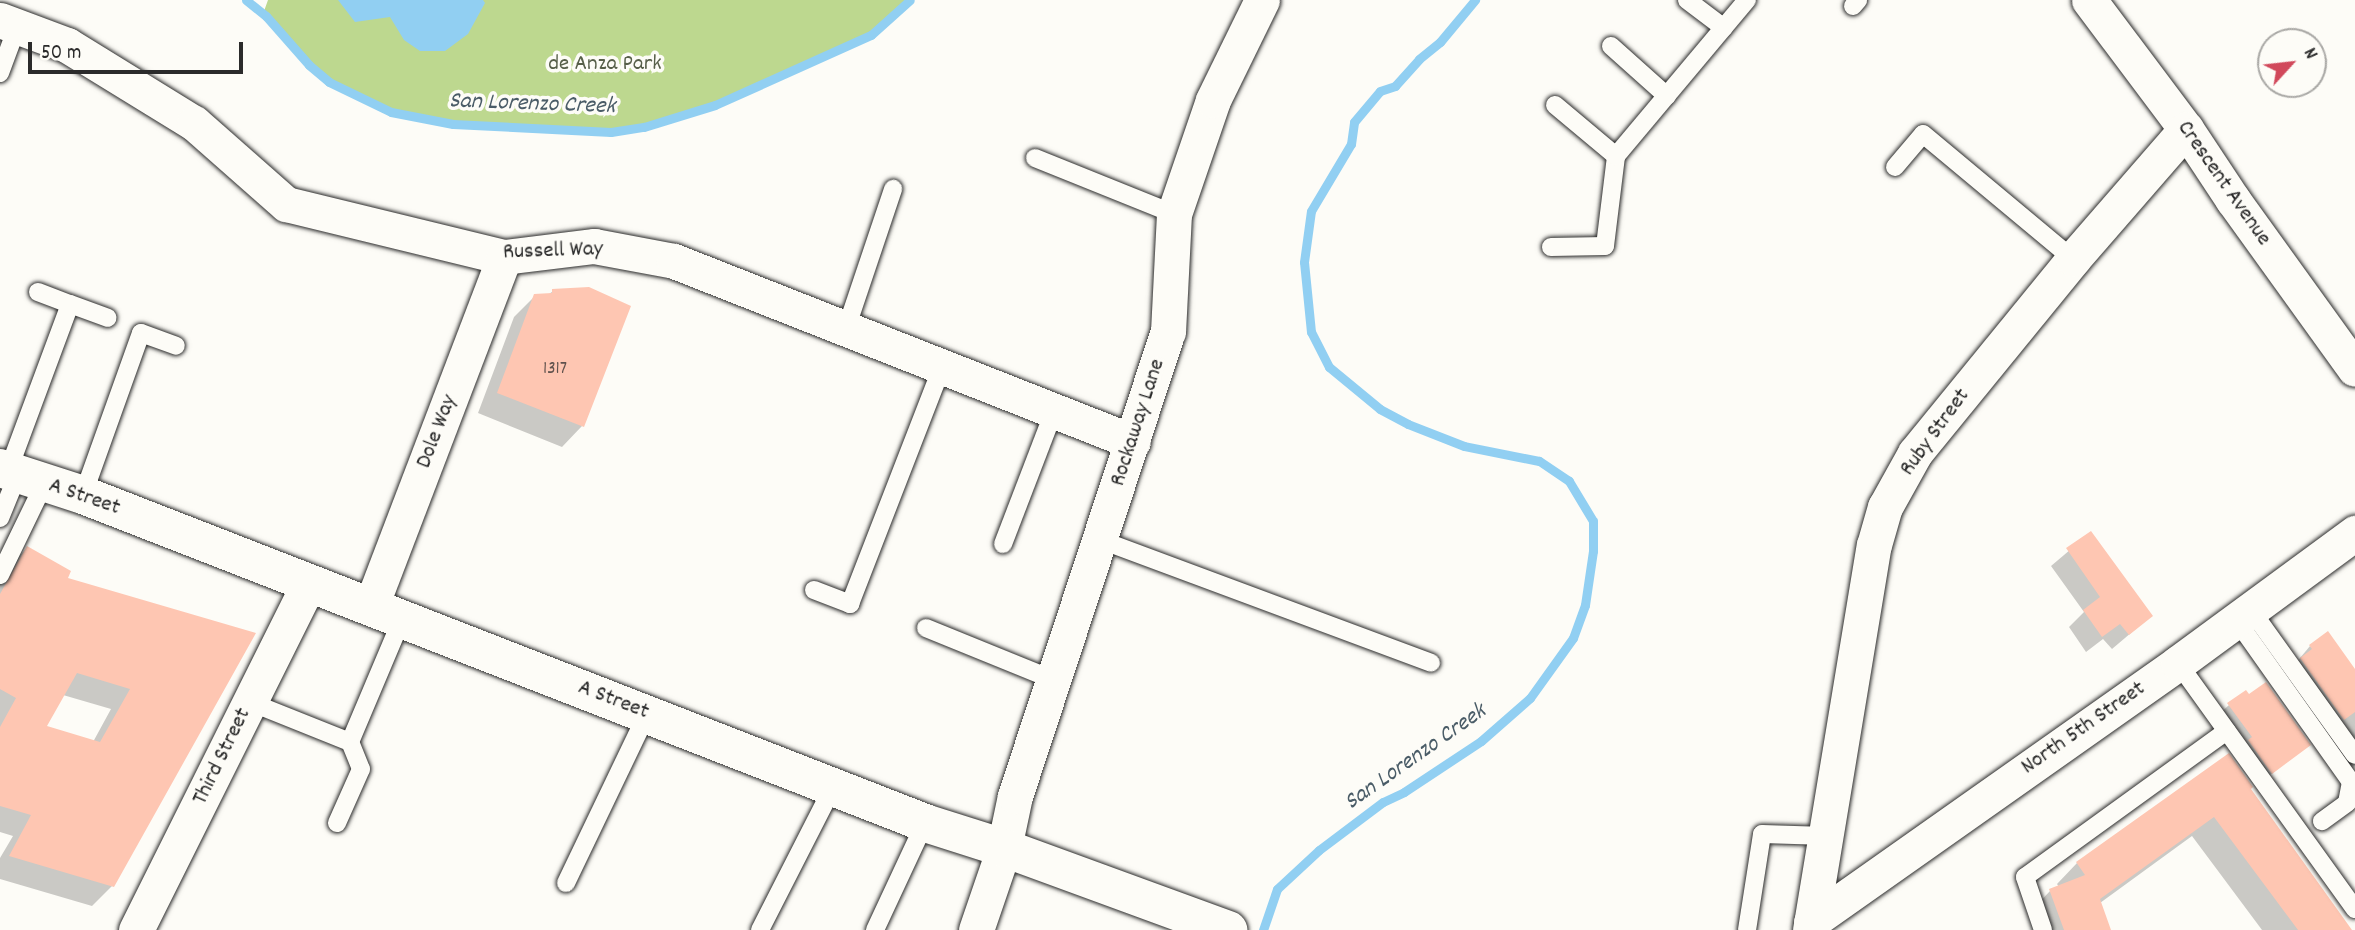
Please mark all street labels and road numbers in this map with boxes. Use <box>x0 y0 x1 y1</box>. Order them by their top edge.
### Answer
street label: Crescent Avenue <box>2170 116 2276 252</box>
street label: Russell Way <box>502 236 604 268</box>
street label: Rockaway Lane <box>1105 356 1173 490</box>
street label: Ruby Street <box>1895 384 1977 482</box>
street label: Dole Way <box>411 391 465 473</box>
street label: A Street <box>45 473 123 523</box>
street label: A Street <box>574 675 652 727</box>
street label: North 5th Street <box>2017 676 2151 782</box>
street label: Third Street <box>188 704 258 810</box>

